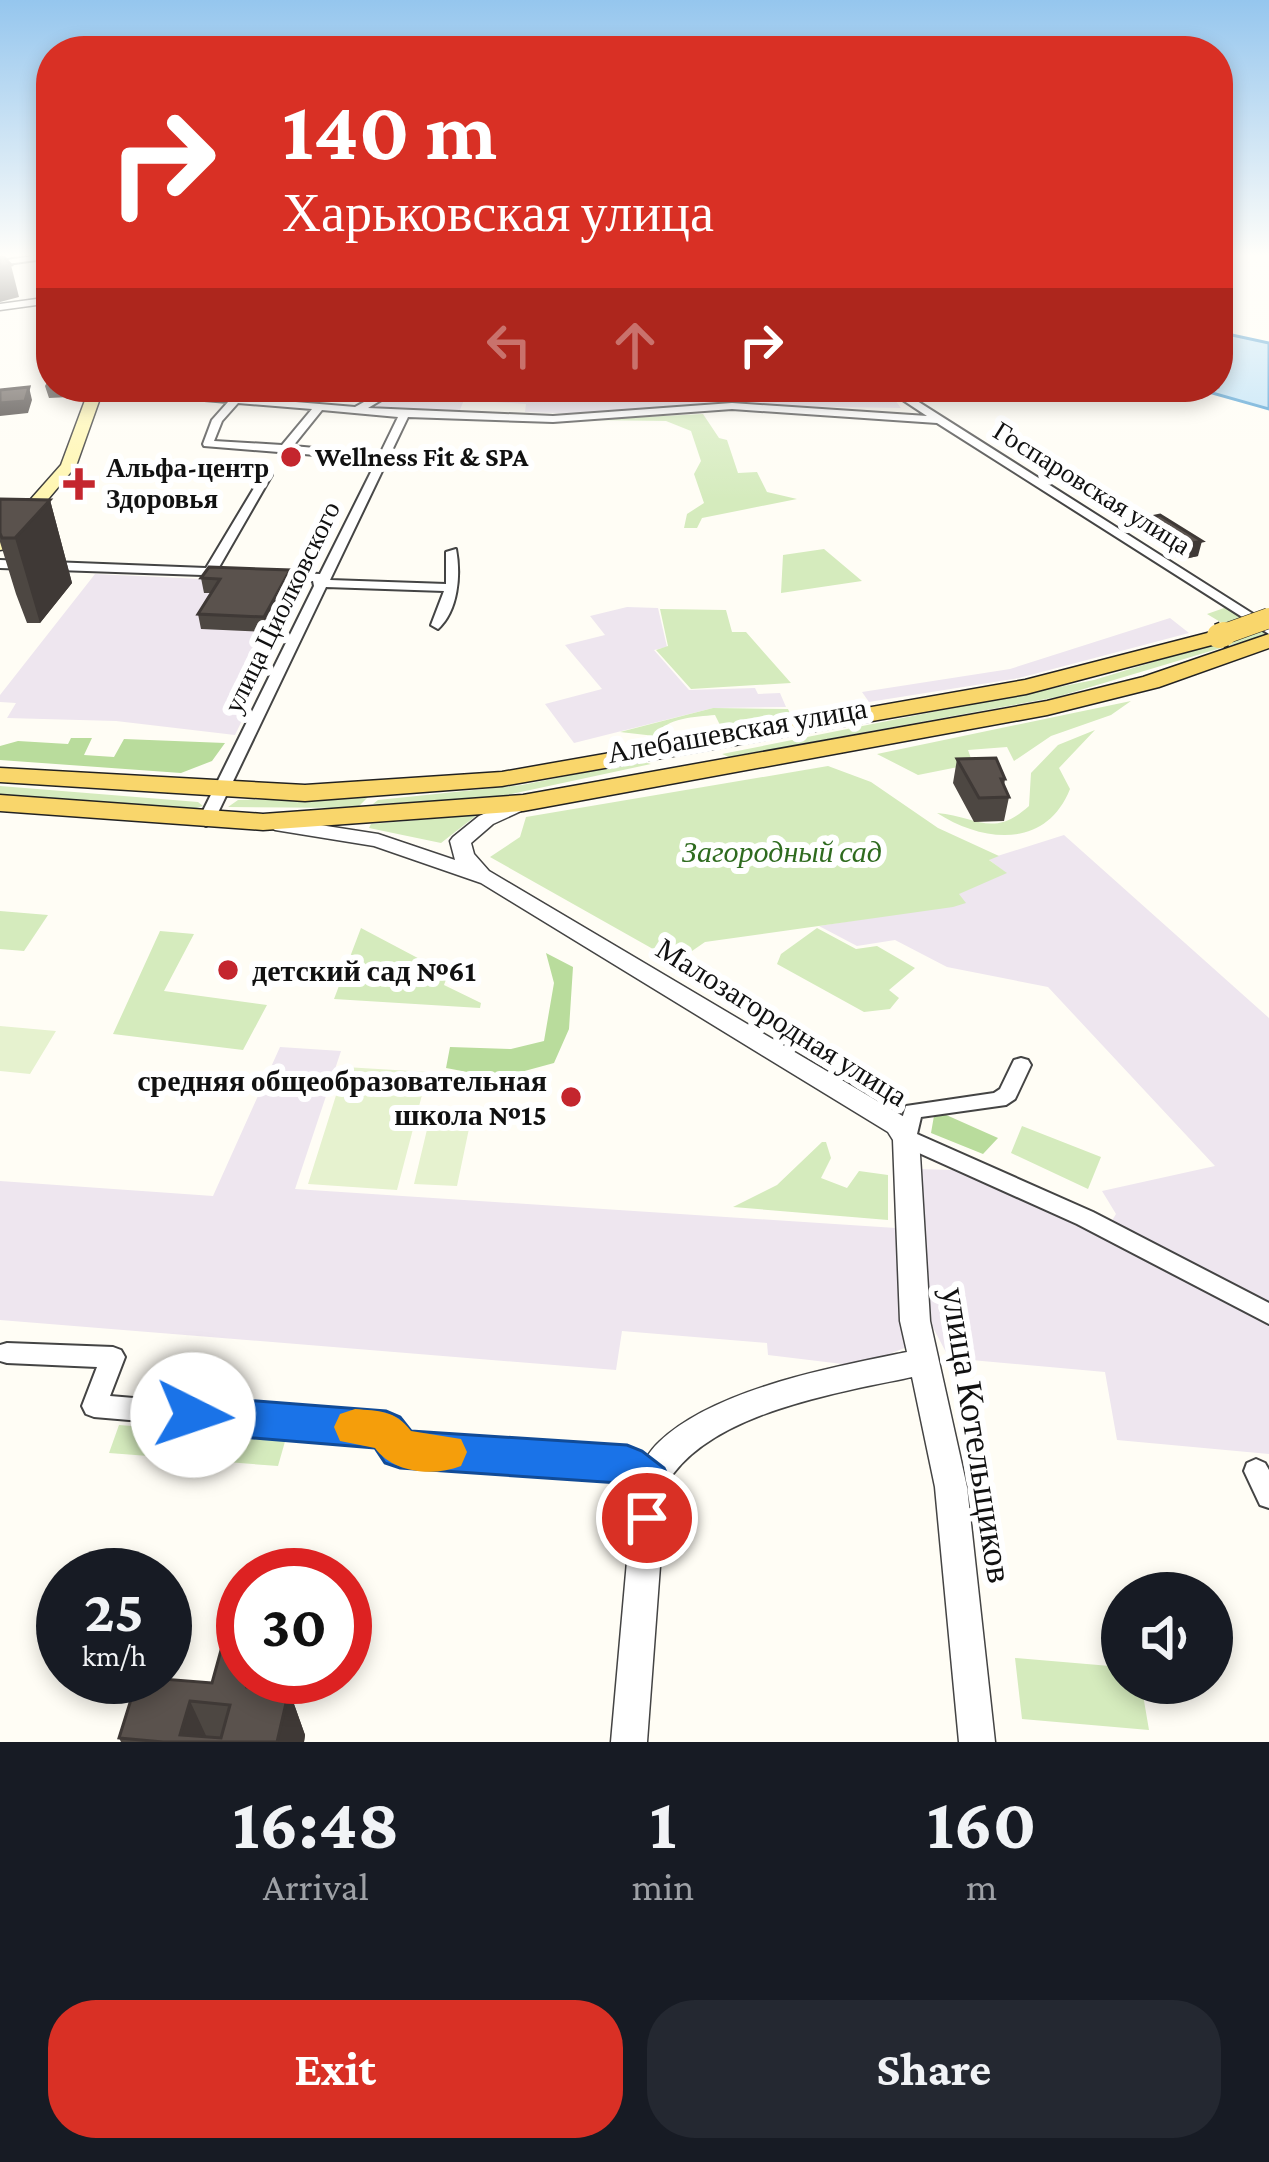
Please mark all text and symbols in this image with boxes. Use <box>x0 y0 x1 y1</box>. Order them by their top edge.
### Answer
icon: right <box>84 84 240 240</box>
text: 140 m <box>282 84 497 177</box>
text: Харьковская улица <box>282 183 714 243</box>
icon: left <box>476 312 542 378</box>
icon: ahead <box>602 312 668 378</box>
icon: right <box>728 312 794 378</box>
street label: Госпаровская улица <box>988 415 1196 561</box>
place label: Wellness Fit & SPA <box>314 442 529 472</box>
marker: Wellness Fit & SPA <box>278 444 304 470</box>
place label: Альфа-центр Здоровья <box>106 453 269 514</box>
marker: Альфа-центр Здоровья <box>63 468 95 500</box>
street label: улица Циолковского <box>218 496 346 718</box>
street label: Алебашевская улица <box>605 691 869 769</box>
park label: Загородный сад <box>682 835 882 868</box>
street label: Малозагородная улица <box>651 931 913 1113</box>
place label: детский сад №61 <box>252 954 476 987</box>
marker: детский сад №61 <box>215 957 241 983</box>
place label: средняя общеобразовательная школа №15 <box>137 1064 547 1131</box>
marker: средняя общеобразовательная школа №15 <box>558 1084 584 1110</box>
street label: улица Котельщиков <box>934 1284 1020 1586</box>
position arrow <box>130 1352 256 1478</box>
pin <box>596 1467 698 1569</box>
icon: arrive <box>614 1485 680 1551</box>
speed limit sign: 30 <box>216 1548 372 1704</box>
map controls <box>1101 1572 1233 1704</box>
button: sound <box>1101 1572 1233 1704</box>
text: 25 <box>84 1577 144 1644</box>
text: km/h <box>82 1639 146 1672</box>
text: 16:48 <box>232 1783 399 1863</box>
text: 1 <box>650 1783 676 1863</box>
text: 160 <box>927 1783 1037 1863</box>
text: Arrival <box>263 1865 369 1908</box>
text: min <box>632 1865 694 1908</box>
text: m <box>966 1865 997 1908</box>
button: Exit <box>48 2000 623 2138</box>
button: Share <box>647 2000 1221 2138</box>

